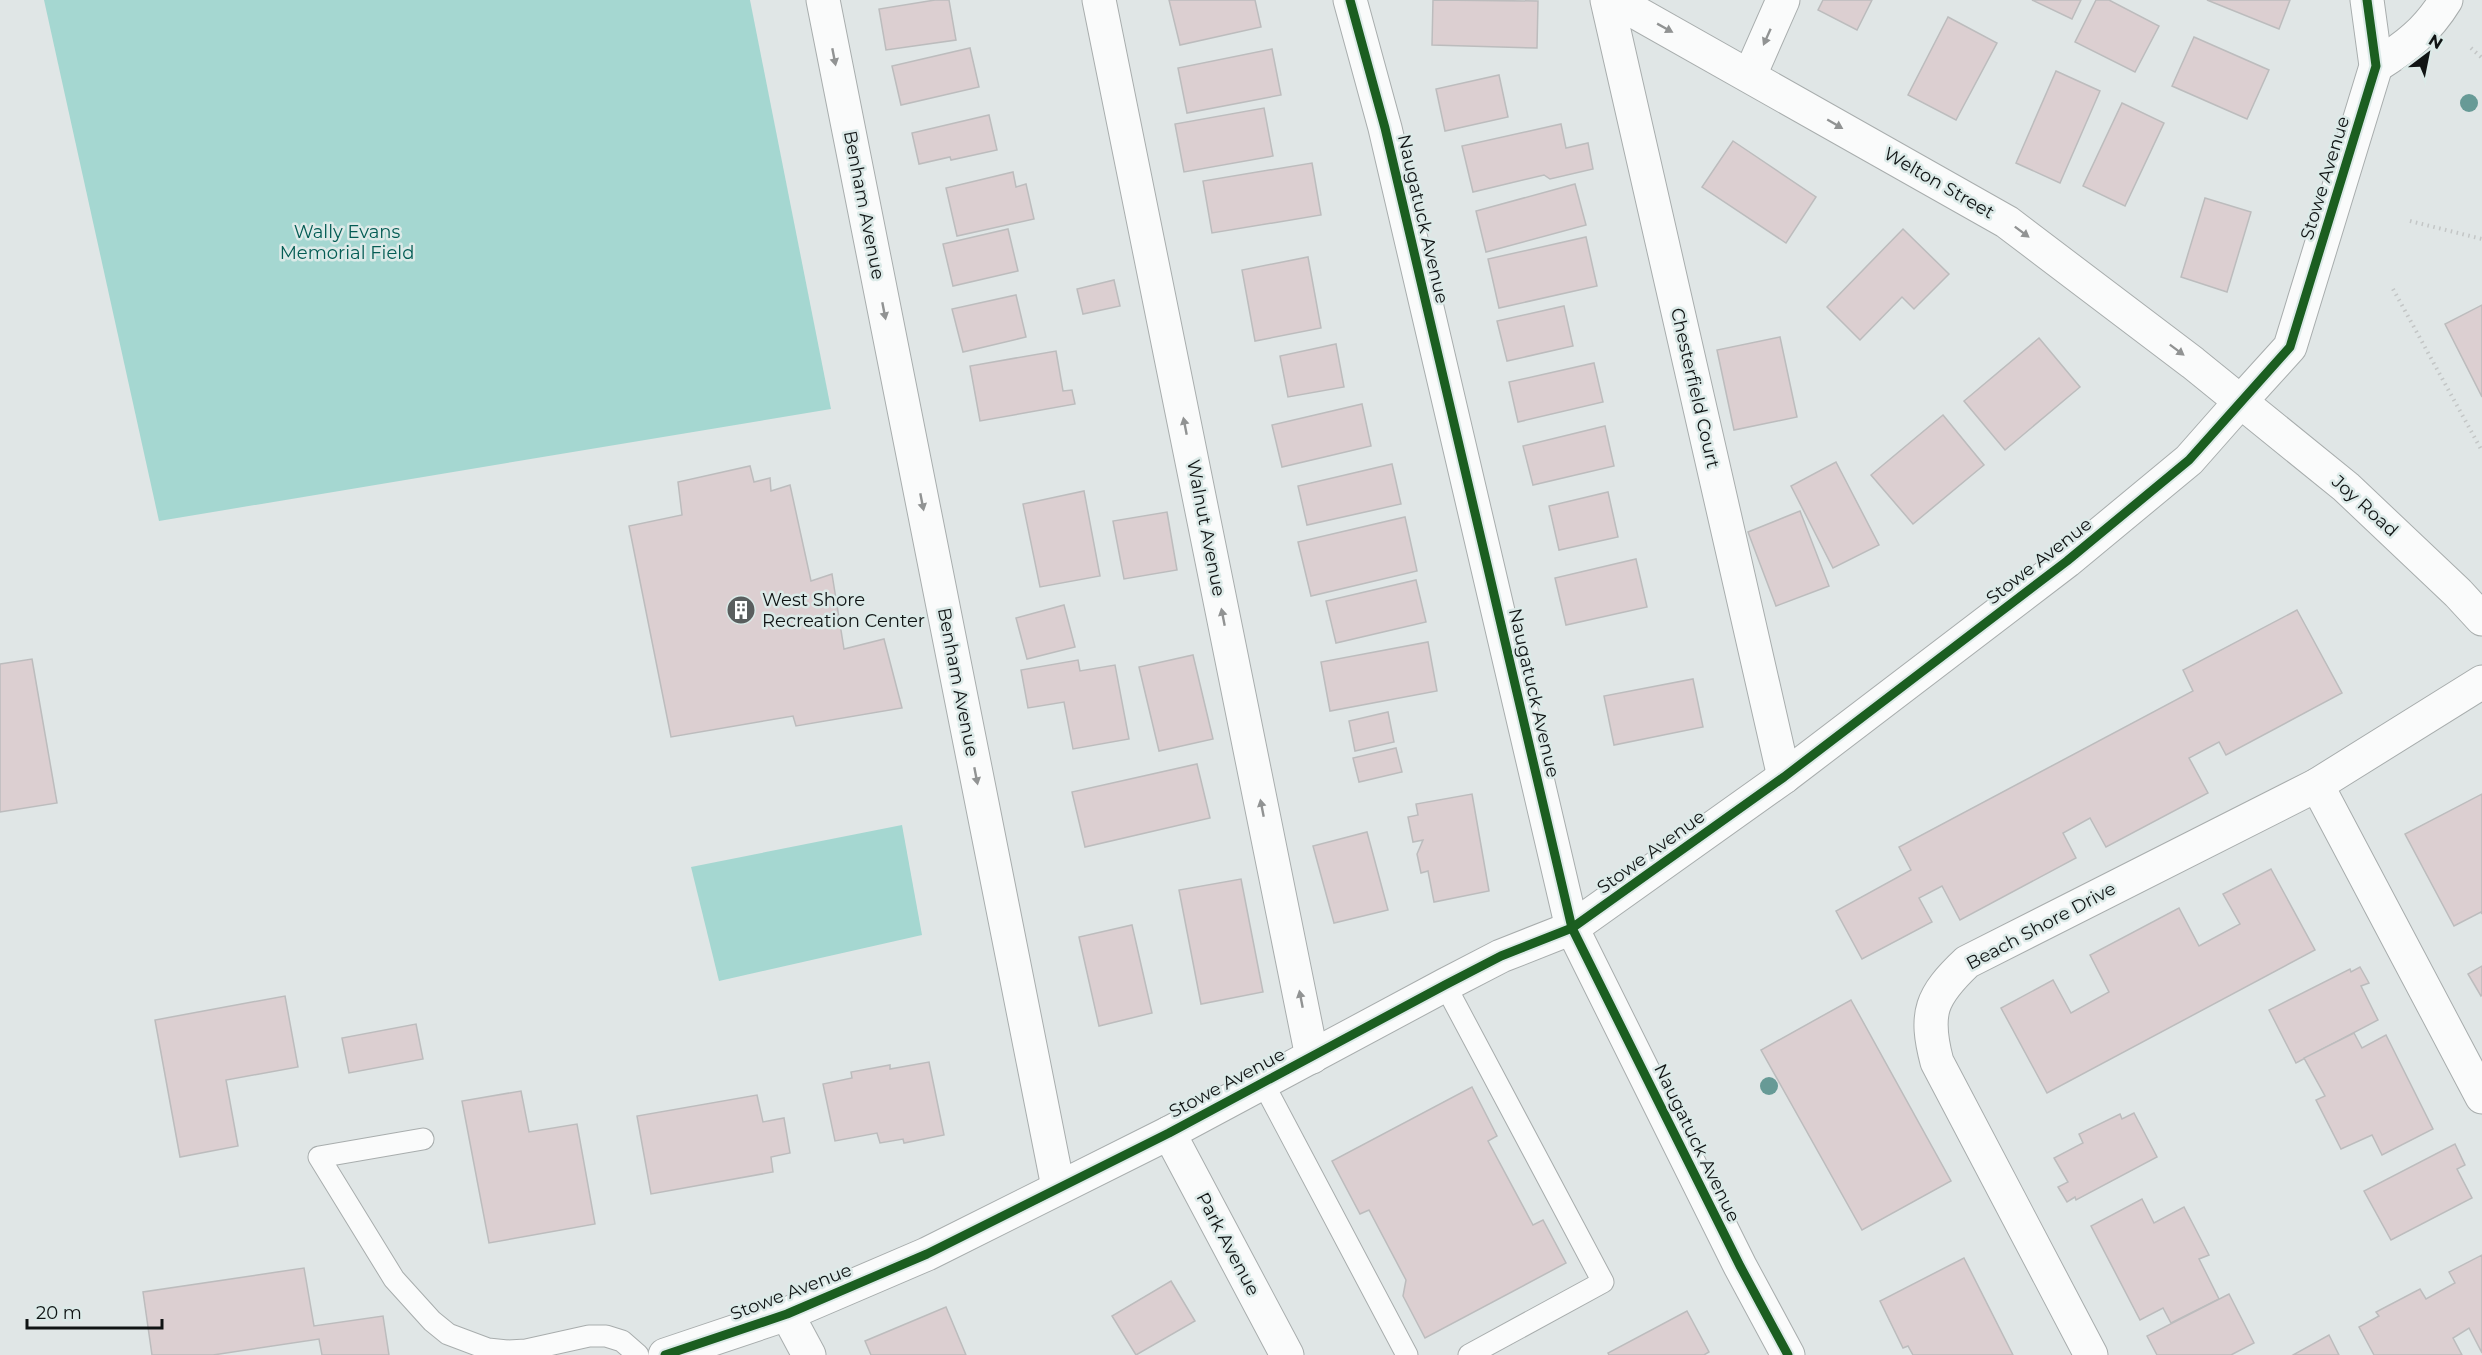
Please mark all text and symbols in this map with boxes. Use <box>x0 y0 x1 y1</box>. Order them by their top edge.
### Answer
one-way arrow <box>1657 23 1674 33</box>
north arrow <box>2398 24 2458 84</box>
one-way arrow <box>1762 29 1771 46</box>
text: N <box>2425 30 2446 53</box>
one-way arrow <box>830 48 840 67</box>
street label: Stowe Avenue <box>2296 113 2354 242</box>
one-way arrow <box>1827 118 1843 129</box>
street label: Benham Avenue <box>839 129 889 281</box>
street label: Naugatuck Avenue <box>1393 132 1453 306</box>
street label: Welton Street <box>1880 142 1998 224</box>
park label: Wally Evans Memorial Field <box>280 221 414 264</box>
one-way arrow <box>2014 226 2029 238</box>
one-way arrow <box>880 301 889 320</box>
street label: Chesterfield Court <box>1666 306 1724 470</box>
one-way arrow <box>2170 344 2185 356</box>
one-way arrow <box>1180 416 1189 435</box>
street label: Walnut Avenue <box>1182 458 1230 598</box>
street label: Joy Road <box>2327 470 2403 541</box>
one-way arrow <box>918 493 927 512</box>
street label: Stowe Avenue <box>1982 513 2096 609</box>
place label: West Shore Recreation Center <box>762 589 925 632</box>
building icon: West Shore Recreation Center <box>725 594 757 626</box>
street label: Benham Avenue <box>933 606 983 758</box>
street label: Naugatuck Avenue <box>1504 606 1564 780</box>
one-way arrow <box>1218 608 1228 626</box>
one-way arrow <box>972 766 981 785</box>
one-way arrow <box>1257 798 1266 817</box>
street label: Stowe Avenue <box>1593 805 1709 899</box>
street label: Beach Shore Drive <box>1963 877 2120 975</box>
one-way arrow <box>1296 989 1305 1008</box>
street label: Stowe Avenue <box>1165 1043 1289 1123</box>
street label: Naugatuck Avenue <box>1649 1060 1745 1226</box>
street label: Park Avenue <box>1192 1189 1264 1299</box>
street label: Stowe Avenue <box>727 1259 855 1325</box>
scale bar <box>27 1292 162 1330</box>
text: 20 m <box>36 1302 82 1324</box>

